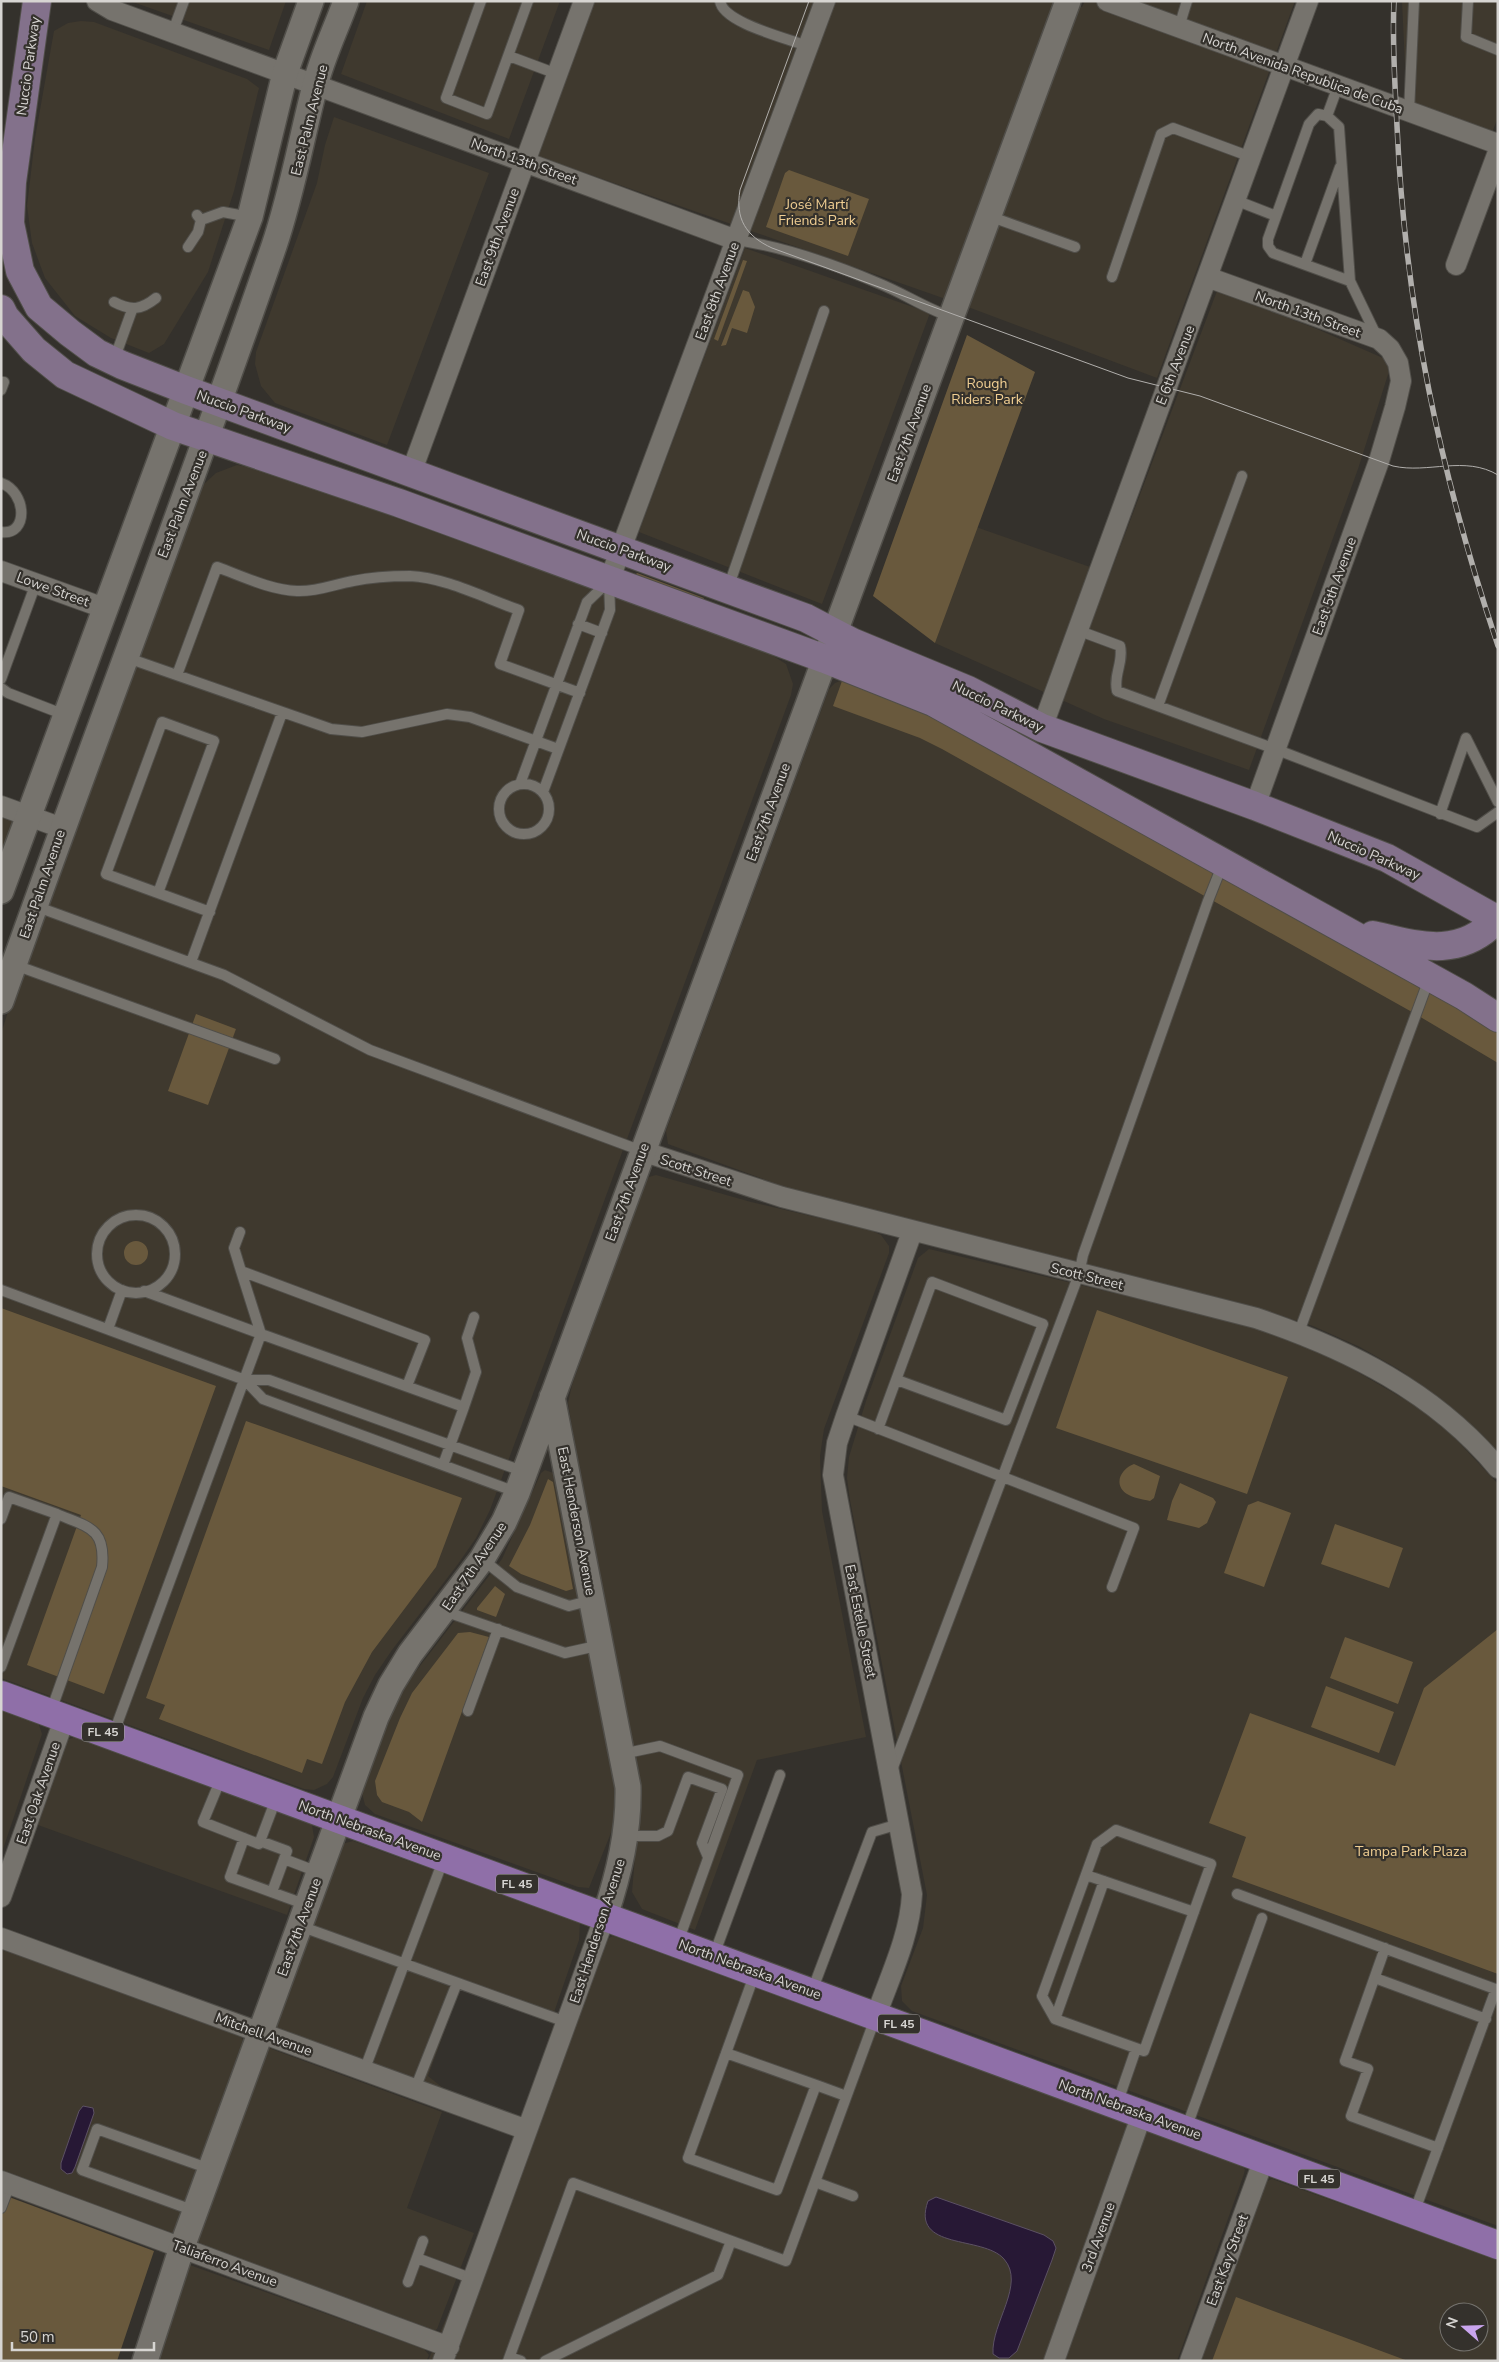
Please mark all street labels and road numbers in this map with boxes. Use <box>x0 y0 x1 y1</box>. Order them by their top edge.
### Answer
street label: Nuccio Parkway <box>12 15 45 117</box>
street label: North Avenida Republica de Cuba <box>1200 28 1406 119</box>
street label: East Palm Avenue <box>286 63 332 178</box>
street label: North 13th Street <box>468 133 580 189</box>
street label: East 9th Avenue <box>471 185 524 289</box>
street label: East 8th Avenue <box>691 239 744 343</box>
street label: North 13th Street <box>1252 286 1364 342</box>
street label: E 6th Avenue <box>1151 322 1199 408</box>
street label: East 7th Avenue <box>883 381 936 485</box>
street label: Nuccio Parkway <box>194 386 295 438</box>
street label: East Palm Avenue <box>153 448 212 561</box>
street label: Nuccio Parkway <box>574 525 675 577</box>
street label: East 5th Avenue <box>1308 534 1361 638</box>
street label: Lowe Street <box>14 568 92 611</box>
street label: Nuccio Parkway <box>949 676 1047 737</box>
street label: East 7th Avenue <box>742 760 795 864</box>
street label: East Palm Avenue <box>15 827 70 941</box>
street label: Nuccio Parkway <box>1324 827 1424 885</box>
street label: East 7th Avenue <box>601 1140 654 1244</box>
street label: Scott Street <box>658 1150 734 1191</box>
street label: Scott Street <box>1049 1258 1125 1295</box>
street label: East Henderson Avenue <box>553 1445 600 1597</box>
street label: East 7th Avenue <box>438 1518 511 1614</box>
street label: East Estelle Street <box>840 1563 881 1679</box>
road number: FL 45 <box>82 1722 124 1741</box>
street label: East Oak Avenue <box>12 1739 65 1847</box>
street label: North Nebraska Avenue <box>296 1796 444 1865</box>
street label: East Henderson Avenue <box>565 1856 630 2006</box>
street label: East 7th Avenue <box>273 1875 326 1979</box>
road number: FL 45 <box>496 1875 538 1894</box>
street label: North Nebraska Avenue <box>676 1935 824 2004</box>
street label: Mitchell Avenue <box>213 2008 315 2061</box>
road number: FL 45 <box>878 2015 920 2034</box>
street label: North Nebraska Avenue <box>1056 2075 1204 2144</box>
road number: FL 45 <box>1298 2170 1340 2188</box>
street label: 3rd Avenue <box>1077 2200 1120 2275</box>
street label: East Kay Street <box>1202 2212 1253 2308</box>
street label: Taliaferro Avenue <box>170 2236 280 2291</box>

